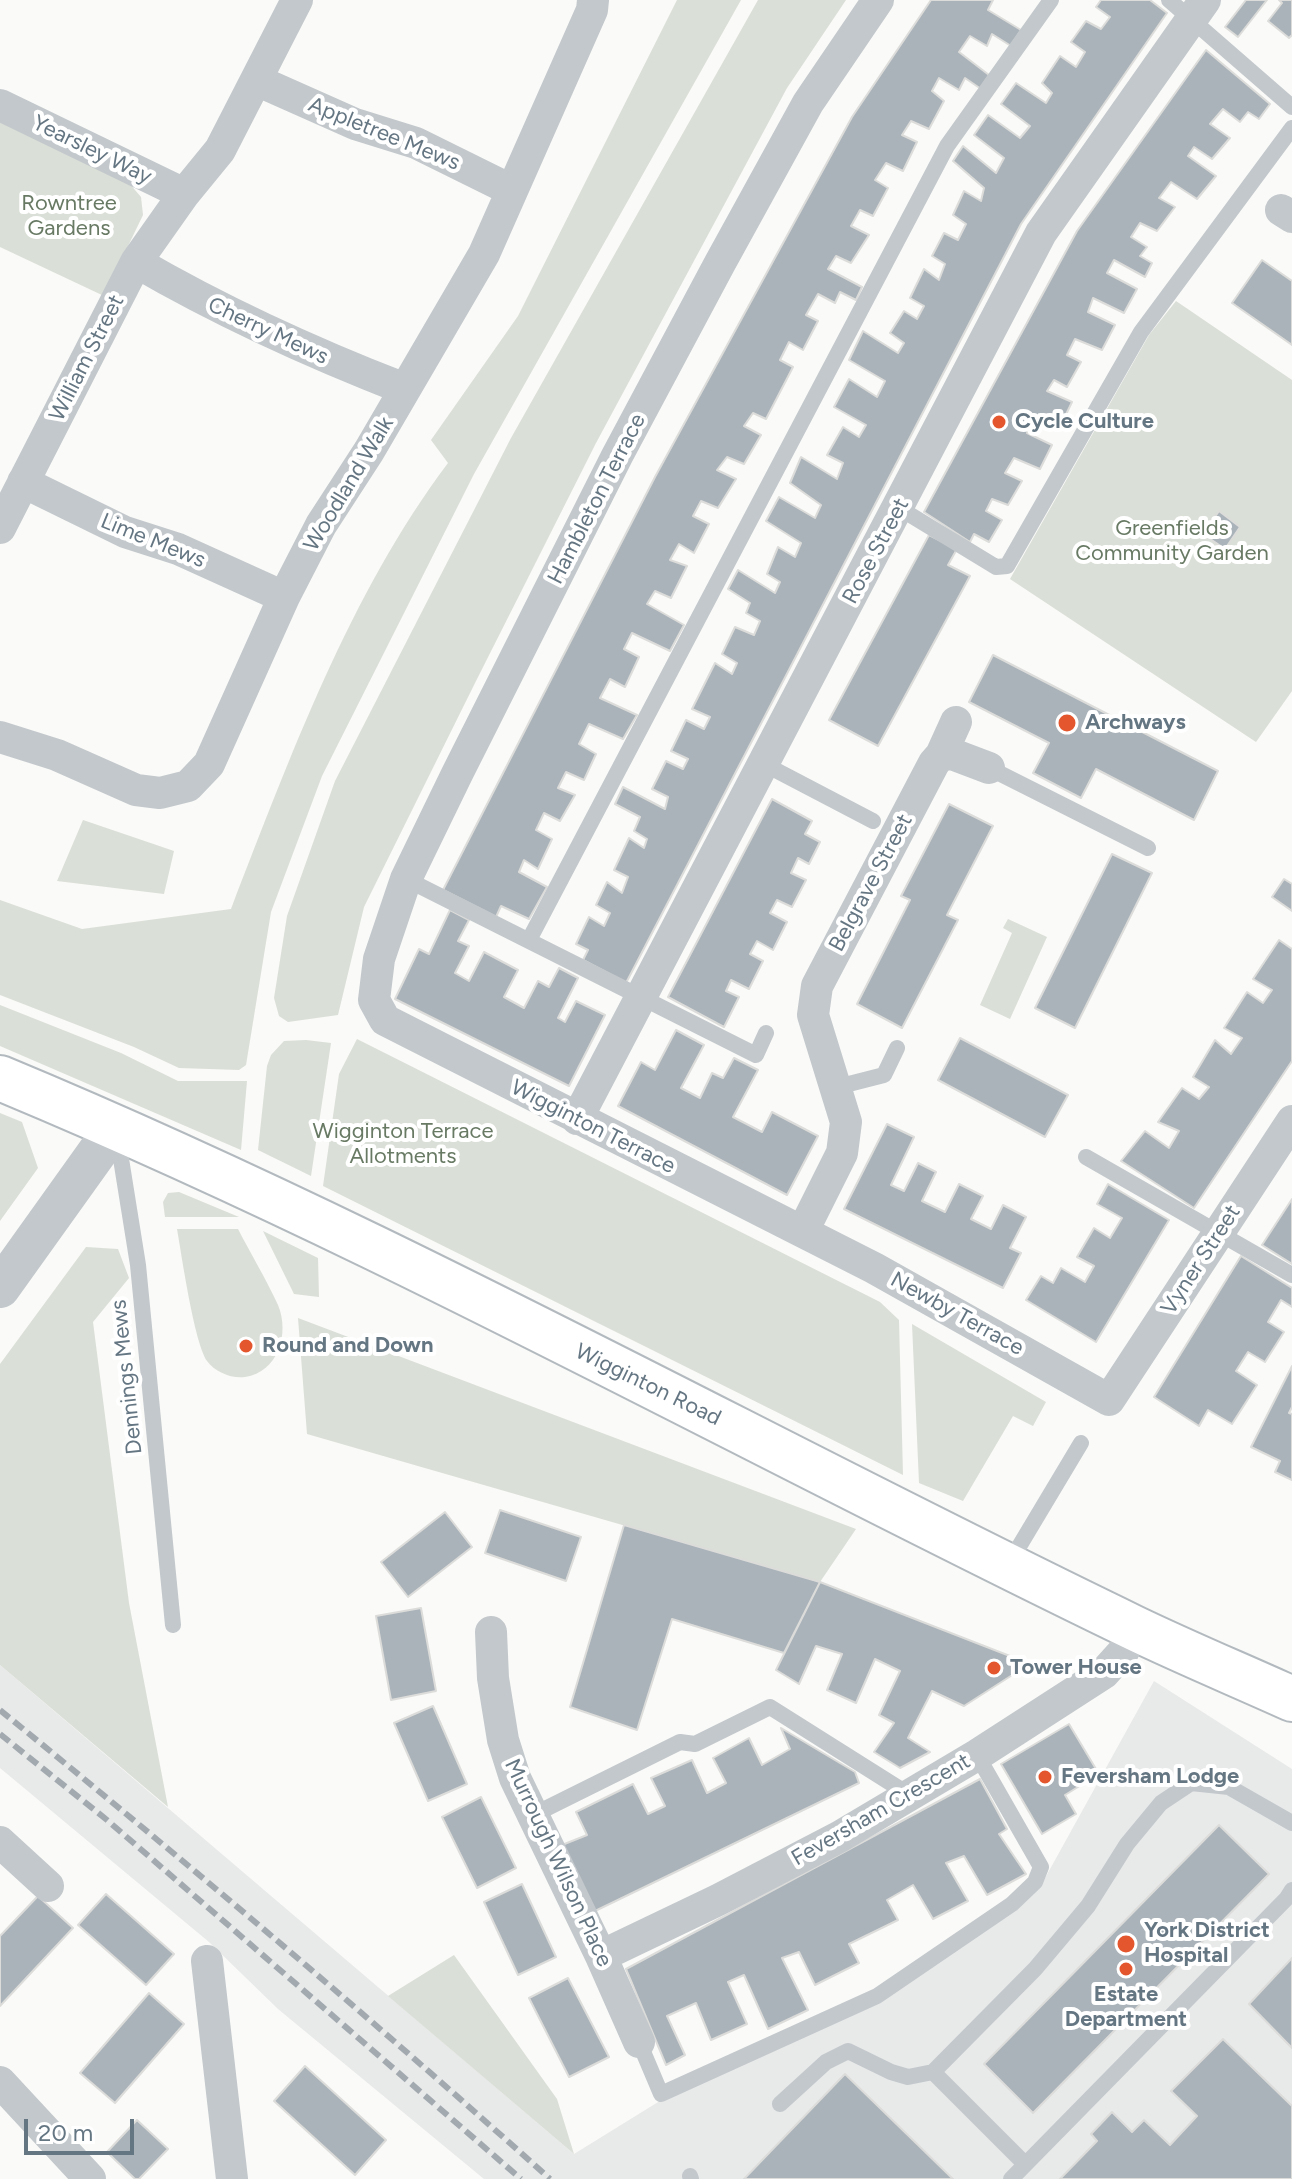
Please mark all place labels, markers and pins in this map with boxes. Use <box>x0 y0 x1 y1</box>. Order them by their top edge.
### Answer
place label: Cycle Culture <box>1015 409 1154 435</box>
marker: Cycle Culture <box>990 413 1008 431</box>
place label: Archways <box>1085 710 1186 736</box>
marker: Archways <box>1056 712 1078 734</box>
place label: Round and Down <box>262 1333 433 1359</box>
marker: Round and Down <box>237 1337 255 1355</box>
place label: Tower House <box>1010 1655 1142 1681</box>
marker: Tower House <box>985 1659 1003 1677</box>
place label: Feversham Lodge <box>1061 1764 1239 1790</box>
marker: Feversham Lodge <box>1036 1768 1054 1786</box>
place label: York District Hospital <box>1144 1918 1270 1970</box>
marker: York District Hospital <box>1115 1933 1137 1955</box>
marker: Estate Department <box>1117 1960 1135 1978</box>
place label: Estate Department <box>1065 1982 1187 2034</box>

